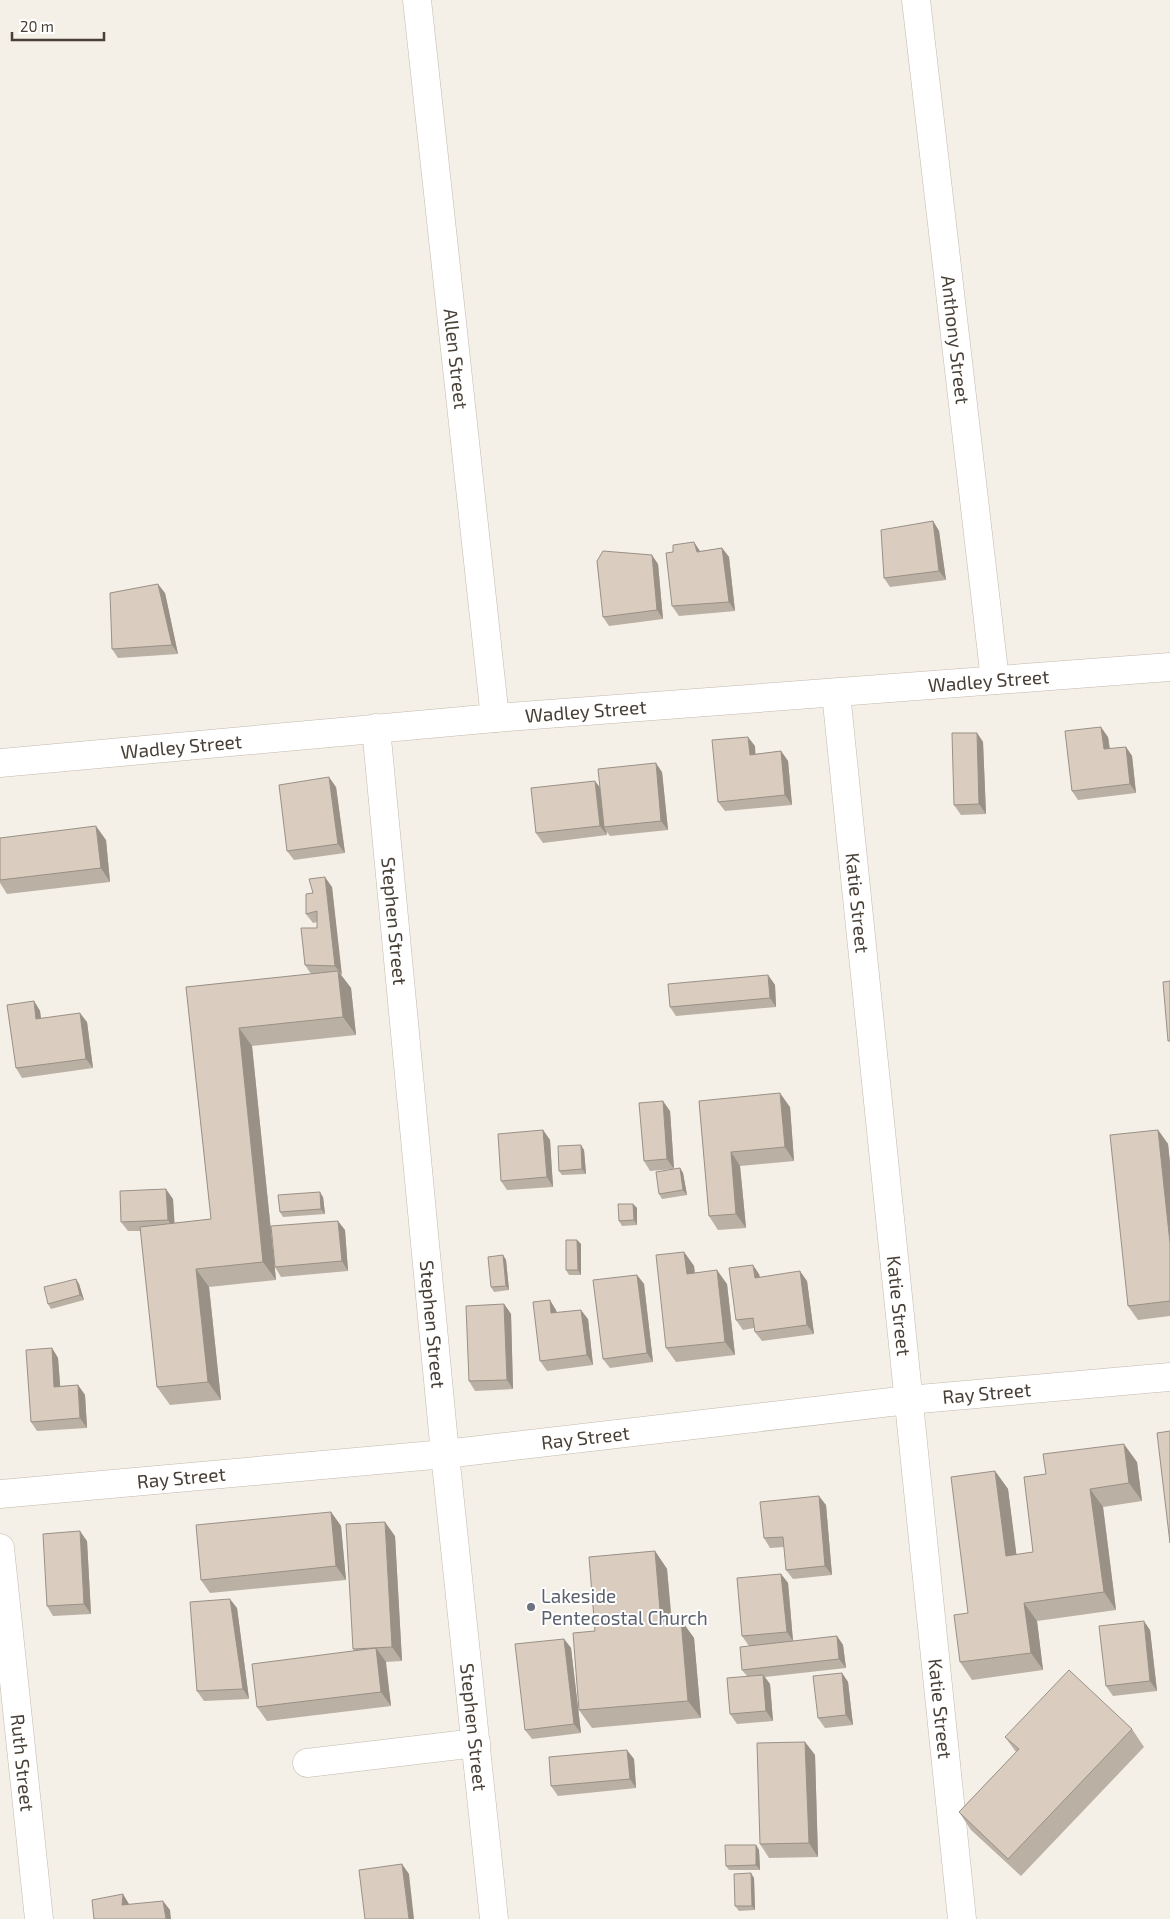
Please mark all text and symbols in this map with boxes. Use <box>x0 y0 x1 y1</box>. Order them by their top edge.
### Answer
scale bar <box>12 10 105 42</box>
text: 20 m <box>20 17 54 35</box>
street label: Anthony Street <box>937 274 975 405</box>
street label: Allen Street <box>440 307 473 411</box>
street label: Wadley Street <box>927 664 1050 696</box>
street label: Wadley Street <box>524 695 647 727</box>
street label: Wadley Street <box>120 729 243 763</box>
street label: Katie Street <box>841 851 875 954</box>
street label: Stephen Street <box>377 856 412 986</box>
street label: Katie Street <box>883 1254 916 1357</box>
street label: Stephen Street <box>416 1259 451 1389</box>
street label: Ray Street <box>941 1377 1032 1408</box>
street label: Ray Street <box>540 1421 631 1454</box>
street label: Ray Street <box>136 1462 227 1493</box>
place label: Lakeside Pentecostal Church <box>541 1584 708 1629</box>
marker: Lakeside Pentecostal Church <box>525 1601 537 1613</box>
street label: Katie Street <box>924 1657 957 1760</box>
street label: Stephen Street <box>456 1662 492 1792</box>
street label: Ruth Street <box>7 1713 40 1813</box>

